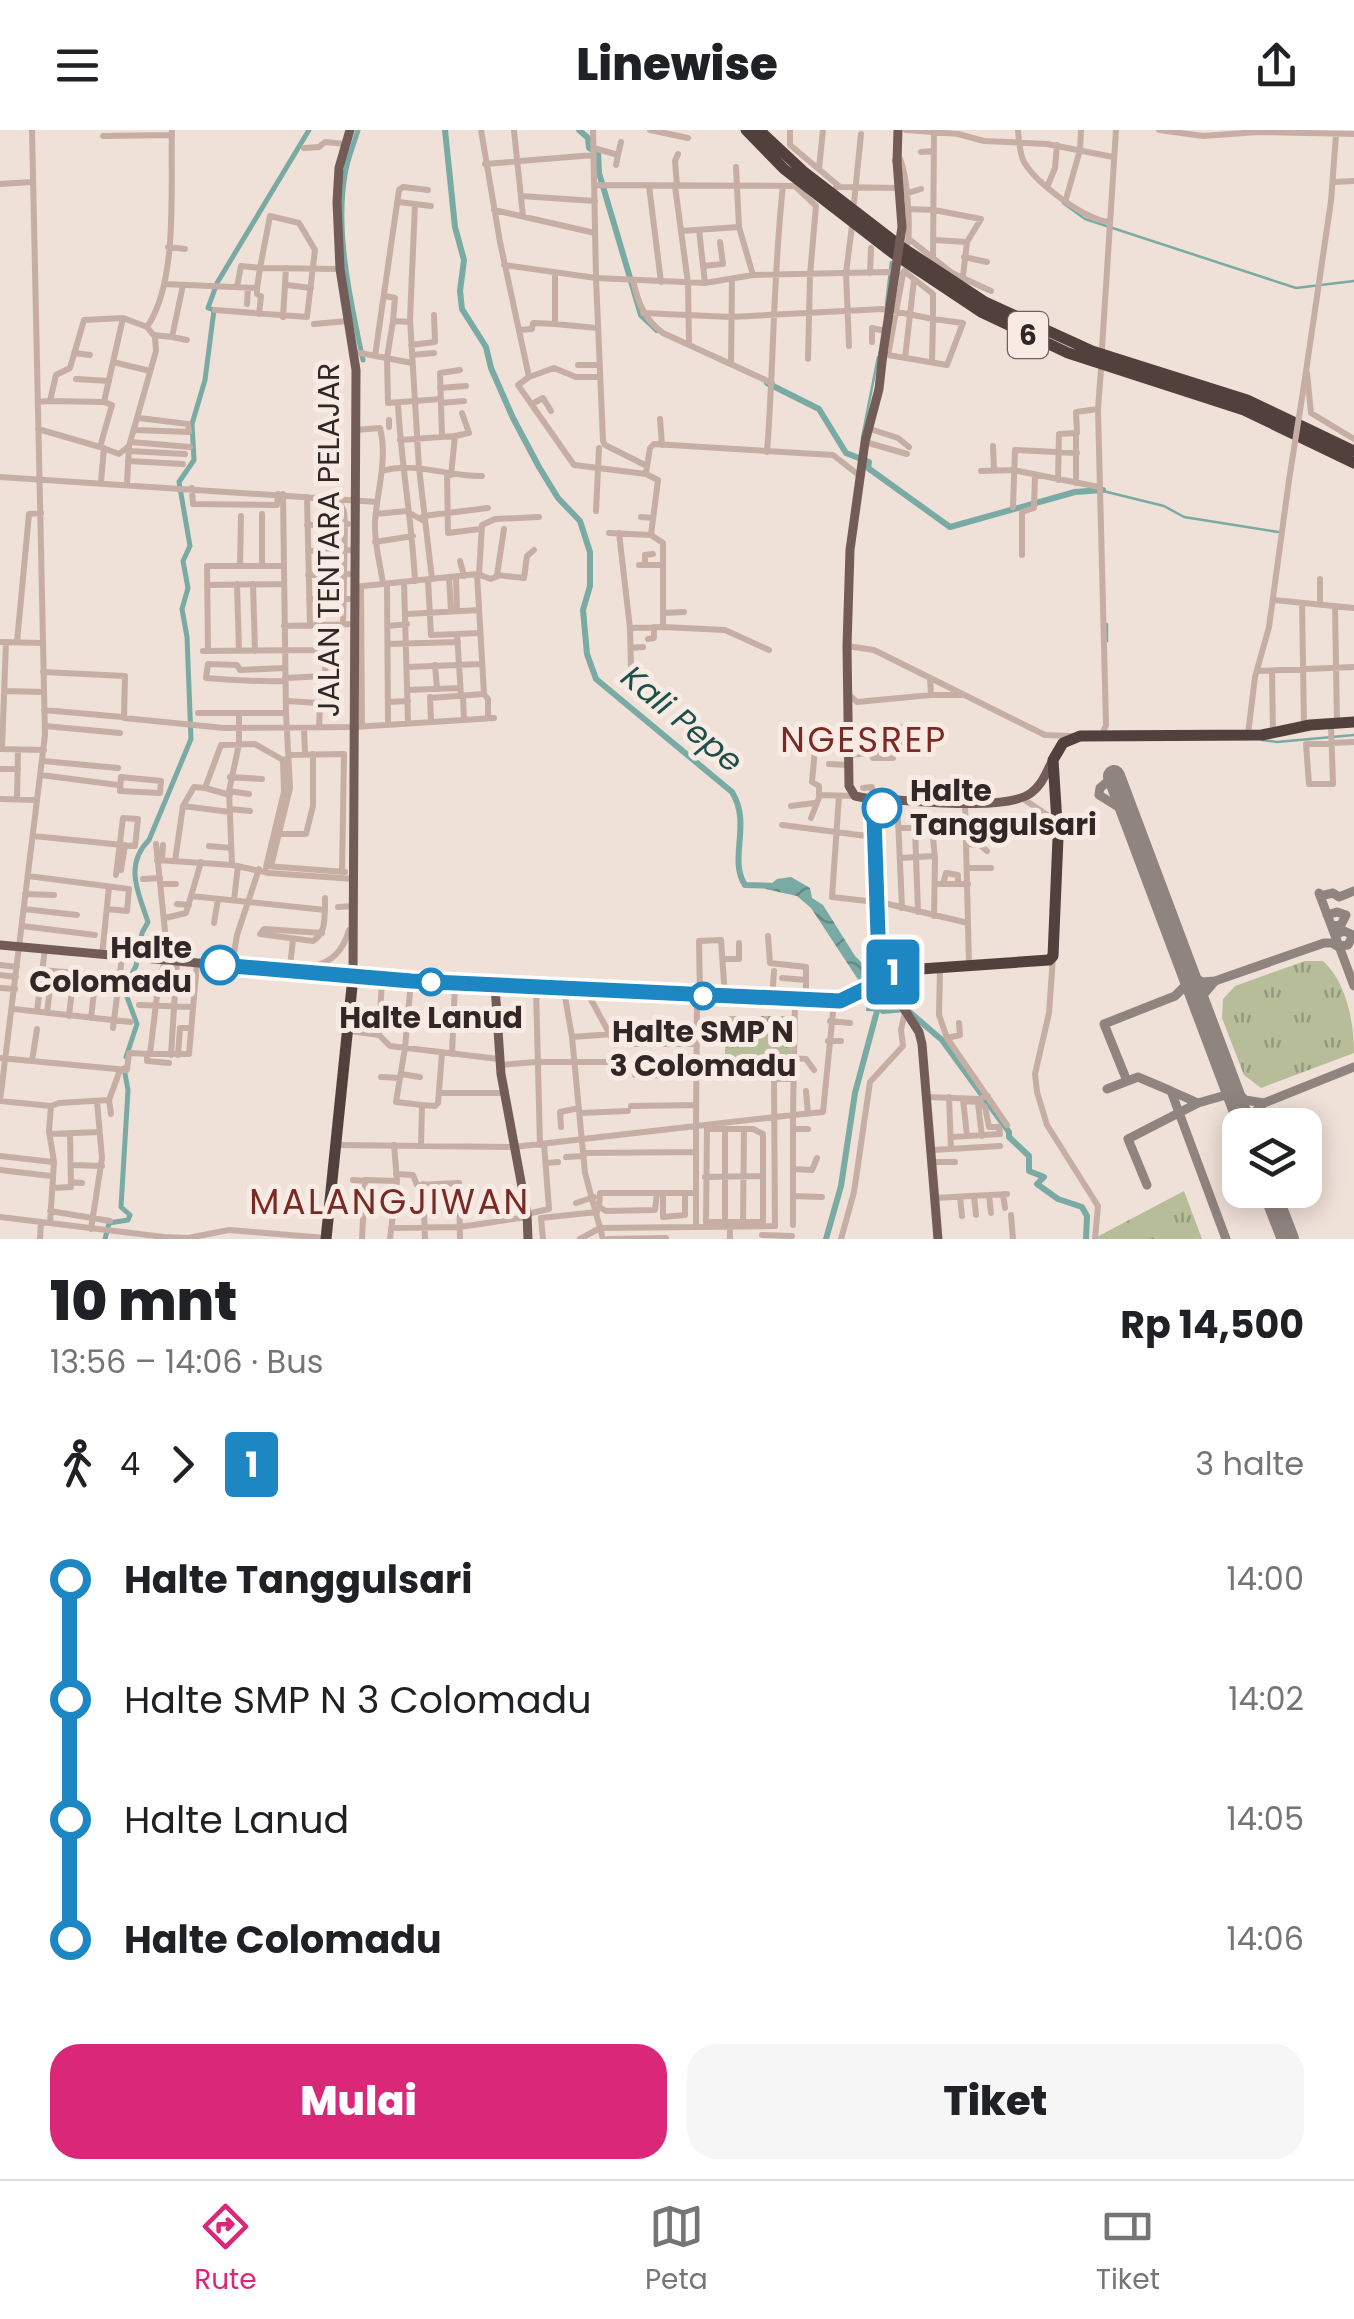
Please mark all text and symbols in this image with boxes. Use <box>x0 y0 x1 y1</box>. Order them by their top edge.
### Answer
text: Linewise <box>576 33 778 96</box>
icon: menu <box>50 38 105 93</box>
icon: share <box>1249 38 1304 93</box>
road number: 6 <box>1008 312 1048 358</box>
street label: JALAN TENTARA PELAJAR <box>307 363 350 717</box>
water label: Kali Pepe <box>612 654 753 783</box>
district label: NGESREP <box>780 715 948 764</box>
place label: Halte Tanggulsari <box>910 769 1097 846</box>
marker: Halte Tanggulsari <box>863 789 901 827</box>
place label: Halte Colomadu <box>29 926 192 1003</box>
line badge: 1 <box>860 940 926 1004</box>
marker: Halte Colomadu <box>201 946 239 984</box>
text: 1 <box>886 948 900 997</box>
marker: Halte Lanud <box>418 969 444 995</box>
marker: Halte SMP N 3 Colomadu <box>690 983 716 1009</box>
place label: Halte Lanud <box>339 996 523 1039</box>
place label: Halte SMP N 3 Colomadu <box>609 1010 797 1087</box>
map controls <box>1222 1108 1322 1208</box>
button: layers <box>1222 1108 1322 1208</box>
district label: MALANGJIWAN <box>249 1177 531 1226</box>
text: 10 mnt <box>50 1262 238 1339</box>
text: Rp 14,500 <box>1120 1298 1304 1351</box>
text: 13:56 – 14:06 · Bus <box>50 1339 323 1384</box>
icon: walk <box>50 1437 105 1492</box>
icon: forward <box>155 1437 210 1492</box>
text: 1 <box>245 1440 258 1489</box>
text: 4 <box>120 1441 140 1486</box>
text: 3 halte <box>1195 1441 1304 1486</box>
text: Halte Tanggulsari <box>124 1553 472 1606</box>
text: 14:00 <box>1227 1556 1304 1601</box>
text: Halte SMP N 3 Colomadu <box>124 1673 592 1726</box>
text: 14:02 <box>1228 1676 1304 1721</box>
text: Halte Lanud <box>124 1793 349 1846</box>
text: 14:05 <box>1227 1796 1304 1841</box>
text: Halte Colomadu <box>124 1913 442 1966</box>
text: 14:06 <box>1226 1916 1304 1961</box>
button: Mulai <box>50 2044 667 2159</box>
button: Tiket <box>687 2044 1304 2159</box>
tab: Rute <box>194 2199 257 2301</box>
tab: Peta <box>645 2199 708 2301</box>
tab: Tiket <box>1096 2199 1160 2301</box>

